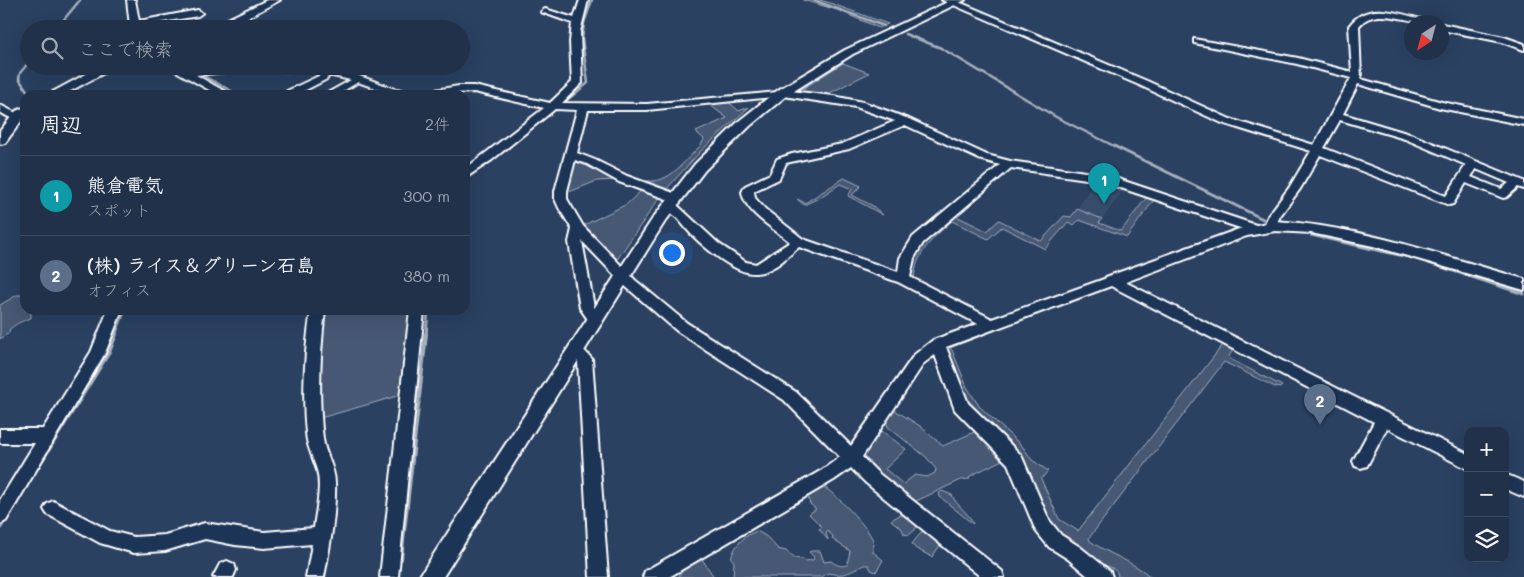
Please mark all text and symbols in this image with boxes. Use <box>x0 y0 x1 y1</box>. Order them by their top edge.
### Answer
north arrow <box>1404 15 1449 60</box>
search box <box>20 20 470 75</box>
icon: search <box>38 34 66 62</box>
text: ここで検索 <box>78 36 173 61</box>
text: 周辺 <box>40 110 82 137</box>
text: 2件 <box>425 113 450 134</box>
pin: 1 <box>1088 163 1120 204</box>
text: 熊倉電気 <box>87 172 163 197</box>
text: 1 <box>52 185 60 206</box>
text: 300 m <box>403 185 450 206</box>
text: スポット <box>87 199 151 220</box>
your location <box>659 240 685 266</box>
text: (株) ライス＆グリーン石島 <box>87 252 315 277</box>
text: 2 <box>52 265 60 286</box>
text: 380 m <box>403 265 450 286</box>
text: オフィス <box>87 279 151 300</box>
pin: 2 <box>1304 384 1336 425</box>
map controls <box>1464 427 1509 562</box>
button: + <box>1464 427 1509 472</box>
button: − <box>1464 472 1509 517</box>
button: layers <box>1464 517 1509 562</box>

